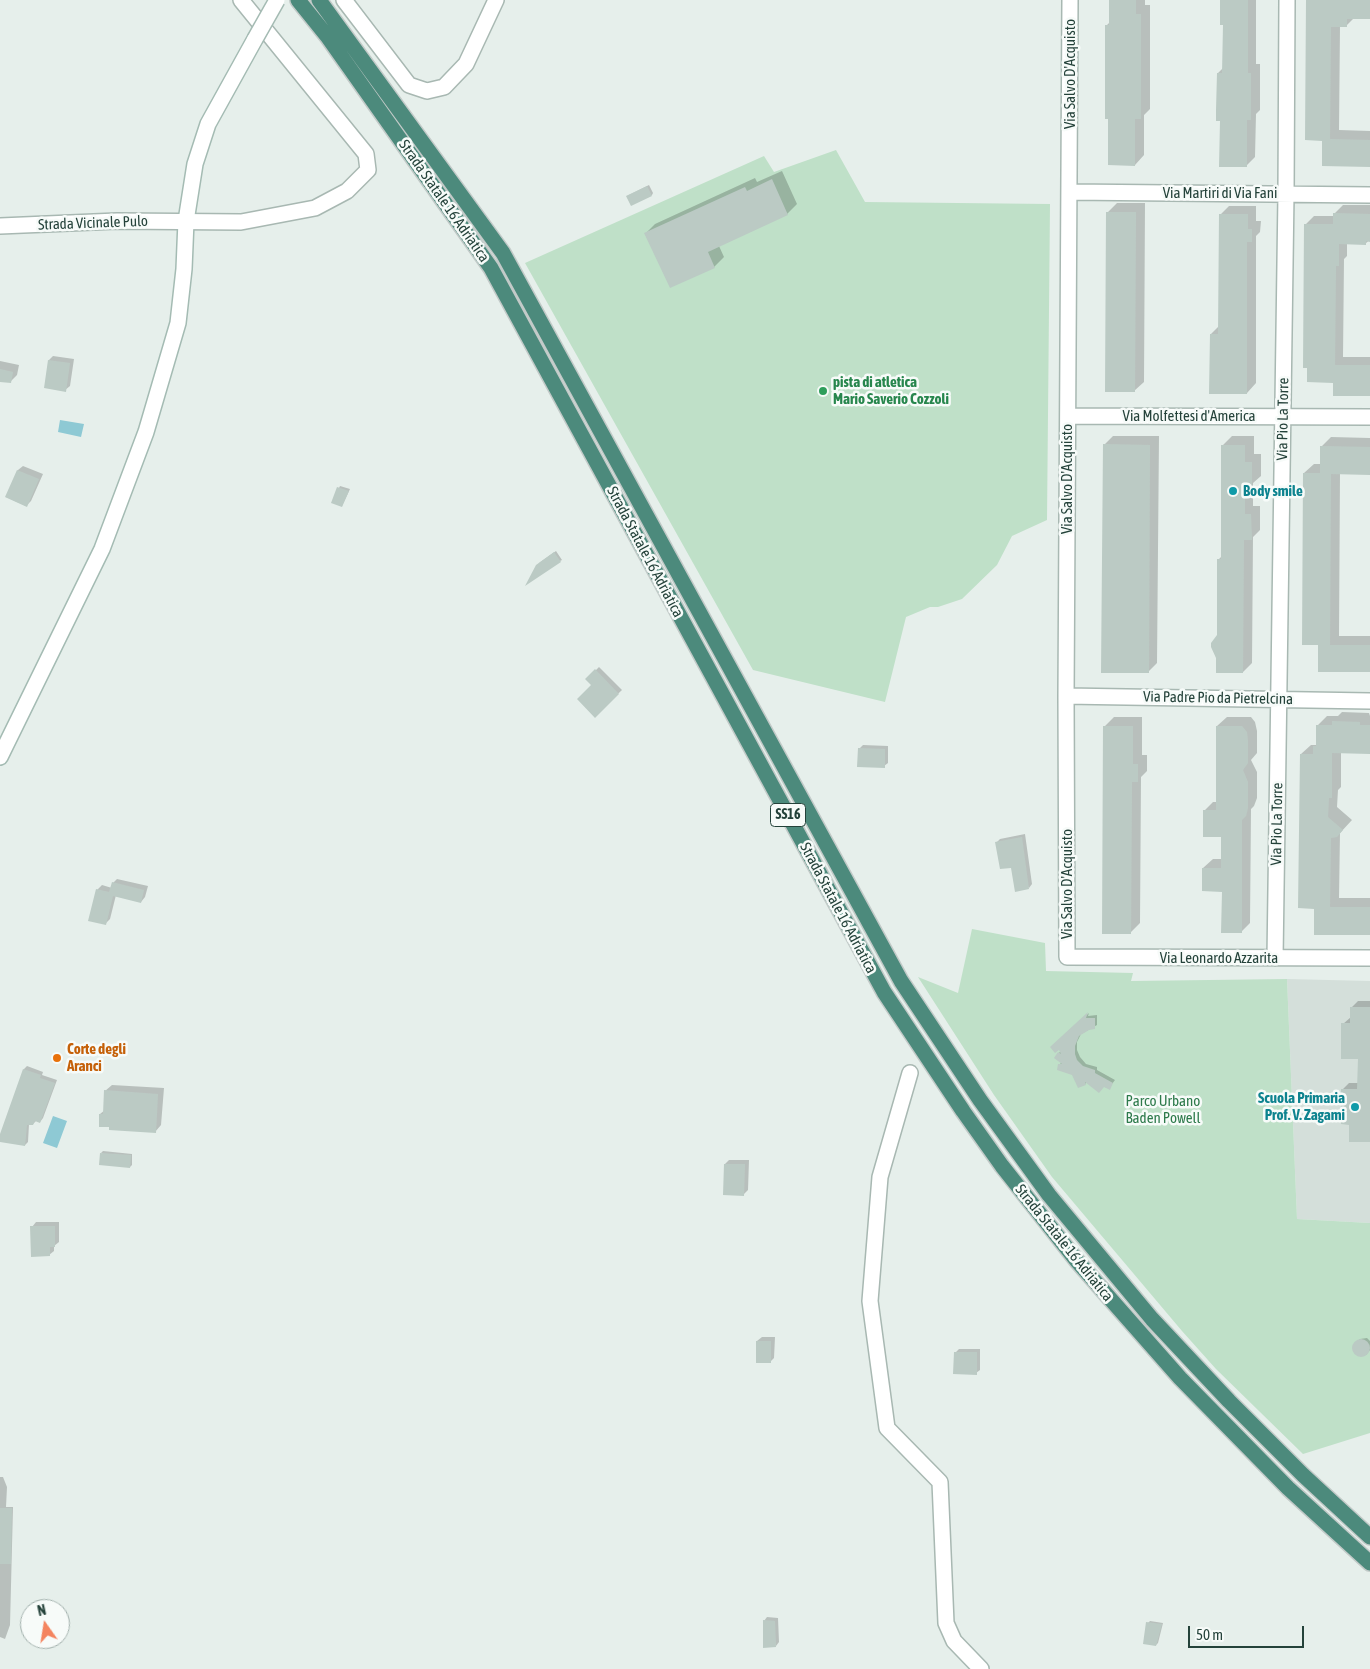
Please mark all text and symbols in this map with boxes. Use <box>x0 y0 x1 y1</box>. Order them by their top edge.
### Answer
street label: Via Salvo D'Acquisto <box>1061 19 1079 129</box>
street label: Strada Statale 16 Adriatica <box>395 136 493 266</box>
street label: Via Martiri di Via Fani <box>1163 184 1277 202</box>
street label: Strada Vicinale Pulo <box>38 212 148 234</box>
place label: pista di atletica Mario Saverio Cozzoli <box>833 373 949 408</box>
street label: Via Pio La Torre <box>1273 378 1293 460</box>
marker: pista di atletica Mario Saverio Cozzoli <box>817 385 829 397</box>
street label: Via Molfettesi d'America <box>1123 407 1255 425</box>
street label: Via Salvo D'Acquisto <box>1058 424 1076 534</box>
place label: Body smile <box>1243 482 1303 500</box>
street label: Strada Statale 16 Adriatica <box>603 484 687 620</box>
marker: Body smile <box>1227 485 1239 497</box>
street label: Via Padre Pio da Pietrelcina <box>1143 688 1293 708</box>
street label: Via Pio La Torre <box>1267 783 1287 865</box>
road number: SS16 <box>770 804 806 826</box>
street label: Via Salvo D'Acquisto <box>1058 829 1076 939</box>
street label: Strada Statale 16 Adriatica <box>796 840 880 976</box>
street label: Via Leonardo Azzarita <box>1160 949 1278 967</box>
place label: Corte degli Aranci <box>67 1040 126 1075</box>
marker: Corte degli Aranci <box>51 1052 63 1064</box>
place label: Scuola Primaria Prof. V. Zagami <box>1258 1089 1345 1124</box>
park label: Parco Urbano Baden Powell <box>1126 1092 1200 1127</box>
marker: Scuola Primaria Prof. V. Zagami <box>1349 1101 1361 1113</box>
street label: Strada Statale 16 Adriatica <box>1011 1181 1117 1305</box>
north arrow <box>20 1599 70 1649</box>
text: N <box>36 1602 48 1619</box>
scale bar <box>1190 1616 1306 1648</box>
text: 50 m <box>1196 1626 1223 1643</box>

